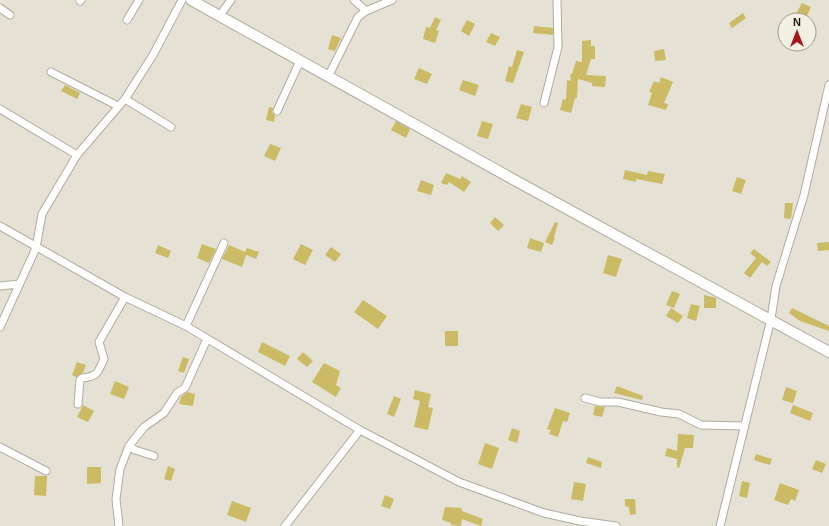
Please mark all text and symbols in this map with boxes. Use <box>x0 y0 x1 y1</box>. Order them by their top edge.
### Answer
north arrow <box>777 12 817 52</box>
text: N <box>793 16 801 28</box>

